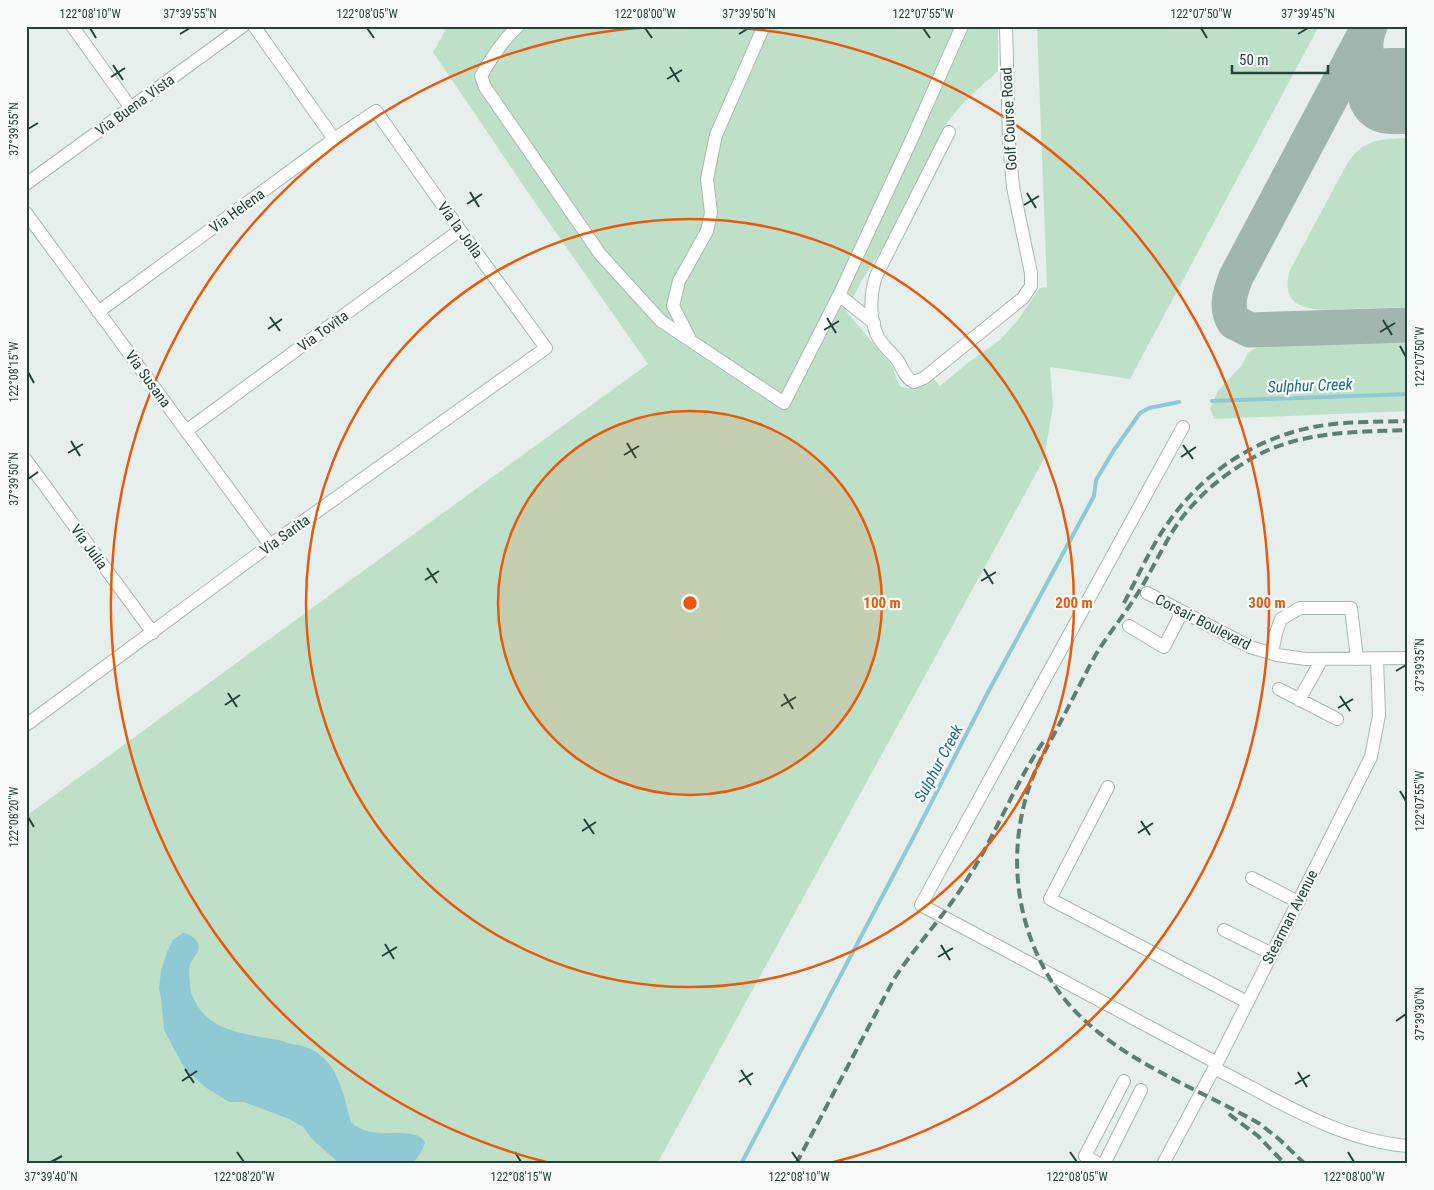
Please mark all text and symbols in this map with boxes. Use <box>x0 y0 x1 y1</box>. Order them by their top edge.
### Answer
text: 122°08'10"W <box>59 7 121 21</box>
text: 37°39'55"N <box>163 7 217 21</box>
text: 122°08'05"W <box>336 7 398 21</box>
text: 122°08'00"W <box>614 7 676 21</box>
text: 37°39'50"N <box>722 7 776 21</box>
text: 122°07'55"W <box>892 7 954 21</box>
text: 122°07'50"W <box>1170 7 1232 21</box>
text: 37°39'45"N <box>1281 7 1335 21</box>
scale bar <box>1232 42 1328 74</box>
text: 50 m <box>1239 51 1269 69</box>
street label: Golf Course Road <box>997 67 1021 171</box>
street label: Via Buena Vista <box>92 70 178 140</box>
text: 37°39'55"N <box>7 102 21 156</box>
street label: Via Helena <box>206 185 268 237</box>
street label: Via la Jolla <box>433 198 487 262</box>
street label: Via Tovita <box>294 307 352 355</box>
text: 122°07'50"W <box>1413 326 1427 388</box>
text: 122°08'15"W <box>7 341 21 403</box>
street label: Via Susana <box>121 347 175 411</box>
water label: Sulphur Creek <box>1267 374 1354 396</box>
text: 37°39'50"N <box>7 452 21 506</box>
street label: Via Sarita <box>257 511 313 559</box>
street label: Via Julia <box>67 521 111 573</box>
street label: Corsair Boulevard <box>1152 590 1254 654</box>
centre of rings <box>681 594 699 612</box>
text: 100 m <box>863 594 901 612</box>
text: 200 m <box>1055 594 1093 612</box>
text: 300 m <box>1248 594 1286 612</box>
text: 37°39'35"N <box>1413 638 1427 692</box>
water label: Sulphur Creek <box>910 720 967 805</box>
text: 122°07'55"W <box>1413 770 1427 832</box>
text: 122°08'20"W <box>7 786 21 848</box>
street label: Stearman Avenue <box>1259 867 1321 967</box>
text: 37°39'30"N <box>1413 987 1427 1041</box>
text: 37°39'40"N <box>24 1170 78 1184</box>
text: 122°08'20"W <box>213 1170 275 1184</box>
text: 122°08'15"W <box>490 1170 552 1184</box>
text: 122°08'10"W <box>768 1170 830 1184</box>
text: 122°08'05"W <box>1046 1170 1108 1184</box>
text: 122°08'00"W <box>1323 1170 1385 1184</box>

